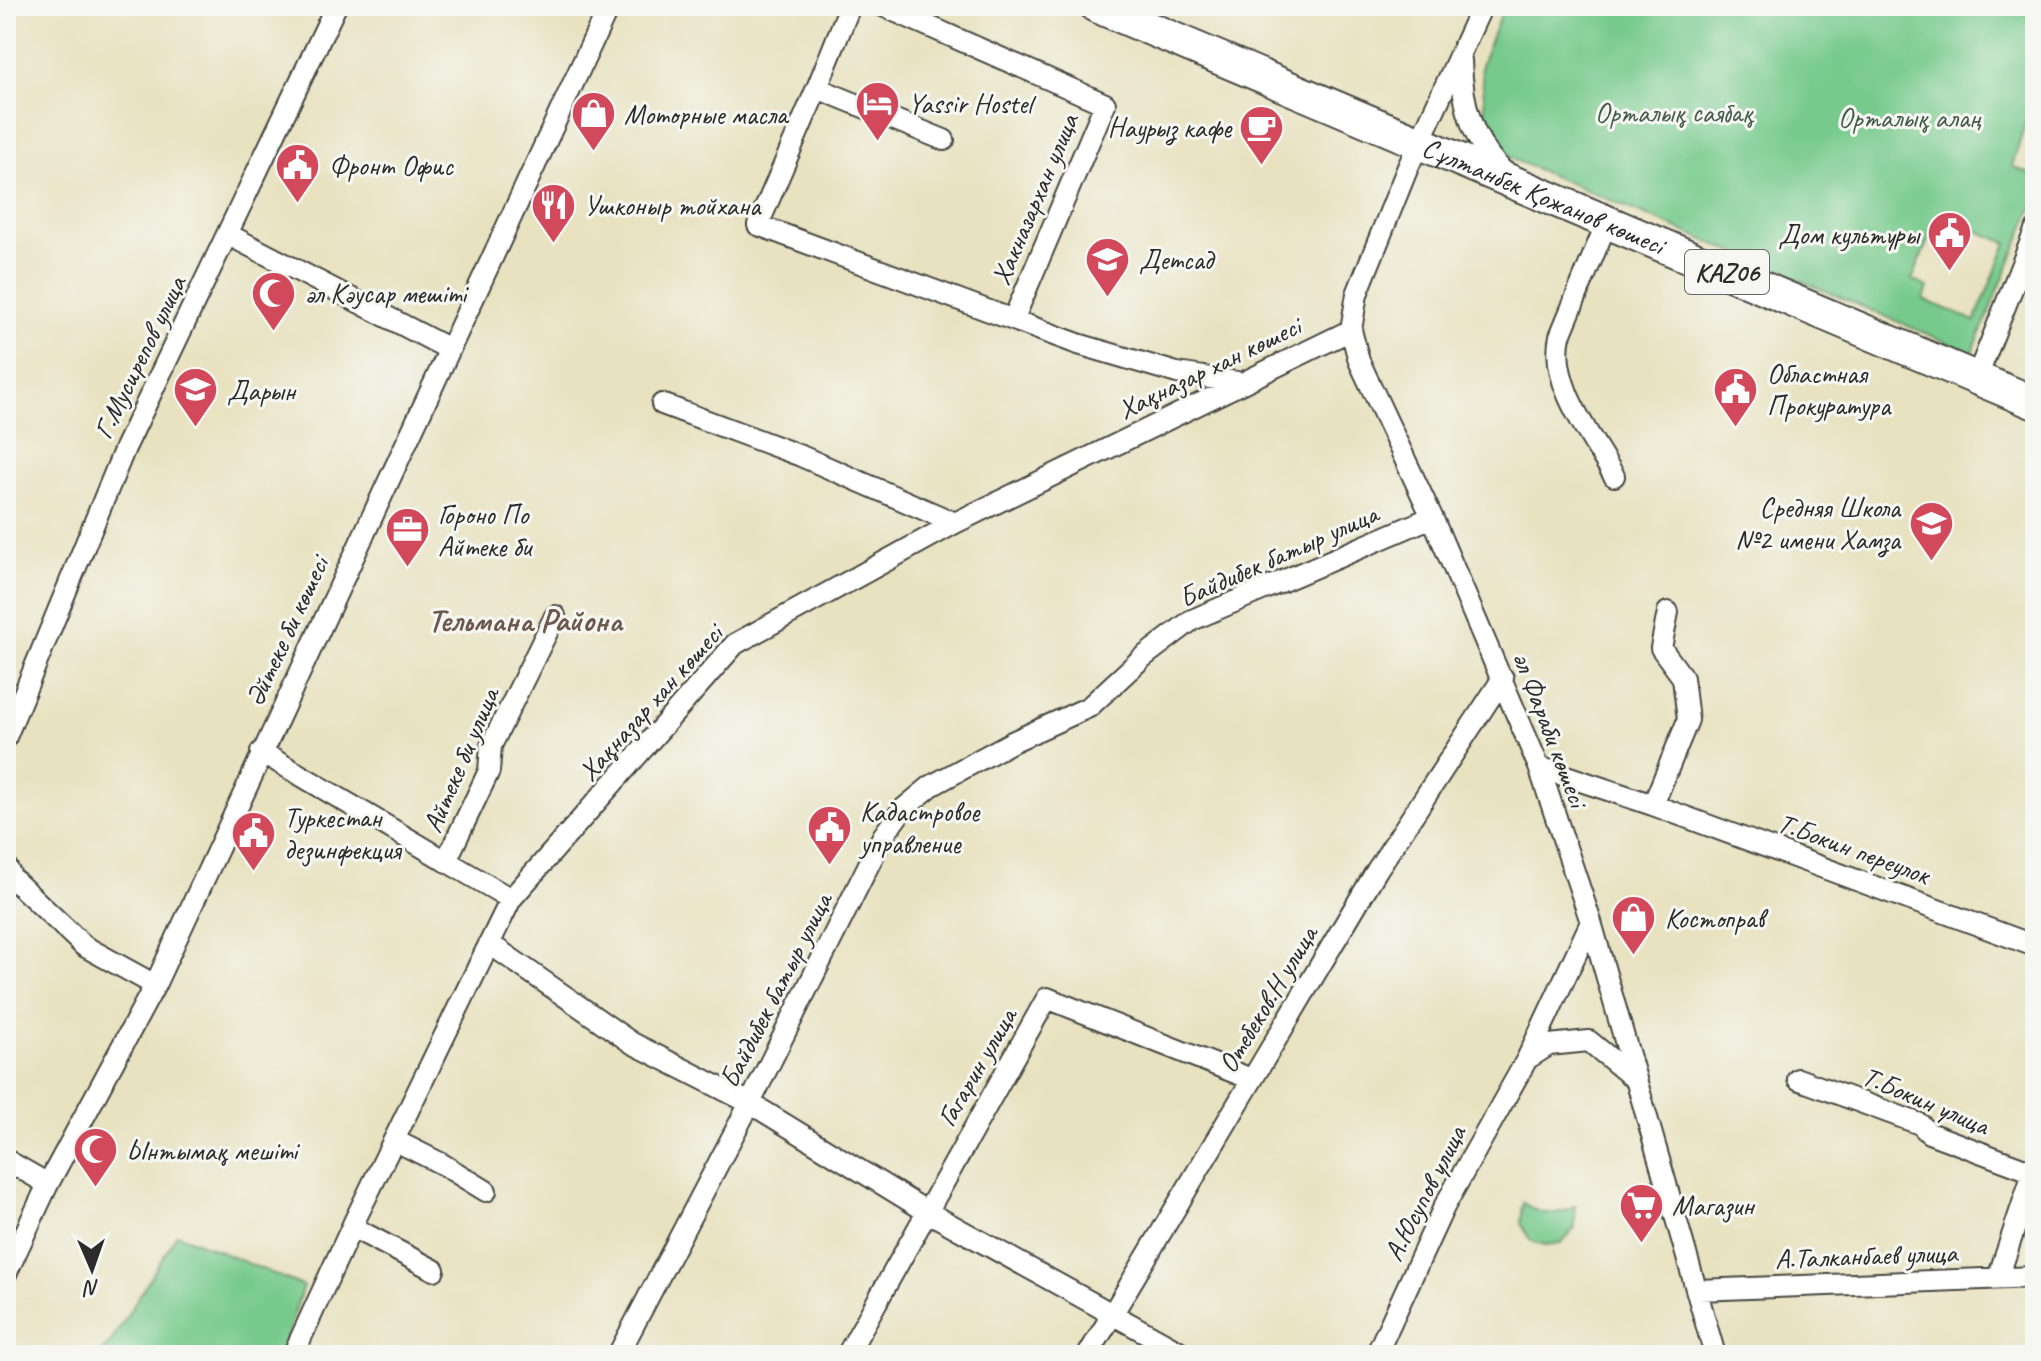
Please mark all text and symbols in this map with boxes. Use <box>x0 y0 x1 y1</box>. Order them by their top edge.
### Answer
hotel icon: Yassir Hostel <box>853 79 901 142</box>
place label: Yassir Hostel <box>908 86 1037 121</box>
shop icon: Моторные масла <box>569 90 617 153</box>
park label: Орталық саябақ <box>1595 95 1755 130</box>
place label: Моторные масла <box>624 97 790 132</box>
park label: Орталық алаң <box>1838 100 1982 135</box>
cafe icon: Наурыз кафе <box>1238 103 1286 166</box>
street label: Хакназархан улица <box>983 107 1087 290</box>
place label: Наурыз кафе <box>1108 110 1233 146</box>
street label: Сұлтанбек Қожанов көшесі <box>1417 129 1673 264</box>
public building icon: Фронт Офис <box>274 141 322 204</box>
place label: Фронт Офис <box>329 148 454 183</box>
restaurant icon: Ушконыр тойхана <box>529 181 577 244</box>
place label: Ушконыр тойхана <box>584 188 762 223</box>
public building icon: Дом культуры <box>1926 210 1974 273</box>
place label: Дом культуры <box>1778 217 1921 252</box>
school or university icon: Детсад <box>1084 235 1132 298</box>
place label: Детсад <box>1139 242 1216 277</box>
road number: KАZ06 <box>1685 250 1769 294</box>
street label: Г.Мусирепов улица <box>85 269 195 444</box>
mosque icon: әл Кәусар мешіті <box>250 269 298 332</box>
place label: әл Кәусар мешіті <box>305 276 470 311</box>
street label: Хақназар хан көшесі <box>1112 306 1310 427</box>
place label: Областная Прокуратура <box>1767 356 1892 423</box>
public building icon: Областная Прокуратура <box>1712 365 1760 428</box>
school or university icon: Дарын <box>172 366 220 429</box>
place label: Дарын <box>227 373 297 408</box>
place label: Средняя Школа №2 имени Хамза <box>1735 490 1902 558</box>
street label: Байдибек батыр улица <box>1173 495 1385 615</box>
place label: Гороно По Айтеке би <box>438 497 534 564</box>
school or university icon: Средняя Школа №2 имени Хамза <box>1907 499 1955 562</box>
office icon: Гороно По Айтеке би <box>383 506 431 569</box>
street label: Әйтеке би көшесі <box>237 548 338 711</box>
district label: Тельмана Района <box>428 600 624 641</box>
street label: Хақназар хан көшесі <box>571 614 732 788</box>
street label: әл Фараби көшесі <box>1505 647 1597 815</box>
street label: Айтеке би улица <box>414 680 508 838</box>
place label: Кадастровое управление <box>858 794 981 861</box>
place label: Туркестан дезинфекция <box>284 800 403 867</box>
public building icon: Кадастровое управление <box>805 803 853 866</box>
street label: Т.Бокин переулок <box>1773 805 1936 893</box>
public building icon: Туркестан дезинфекция <box>229 809 277 872</box>
street label: Байдибек батыр улица <box>711 885 841 1093</box>
shop icon: Костоправ <box>1610 894 1658 957</box>
place label: Костоправ <box>1665 901 1769 936</box>
street label: Отебеков.Н улица <box>1210 917 1326 1079</box>
street label: Гагарин улица <box>929 1000 1026 1133</box>
street label: Т.Бокин улица <box>1857 1058 1996 1143</box>
street label: А.Юсупов улица <box>1375 1118 1474 1267</box>
mosque icon: Ынтымақ мешіті <box>72 1126 120 1189</box>
place label: Ынтымақ мешіті <box>127 1133 301 1168</box>
supermarket icon: Магазин <box>1617 1181 1665 1244</box>
place label: Магазин <box>1672 1188 1756 1223</box>
north arrow <box>52 1229 132 1309</box>
street label: А.Талканбаев улица <box>1774 1235 1960 1276</box>
text: N <box>82 1274 100 1302</box>

